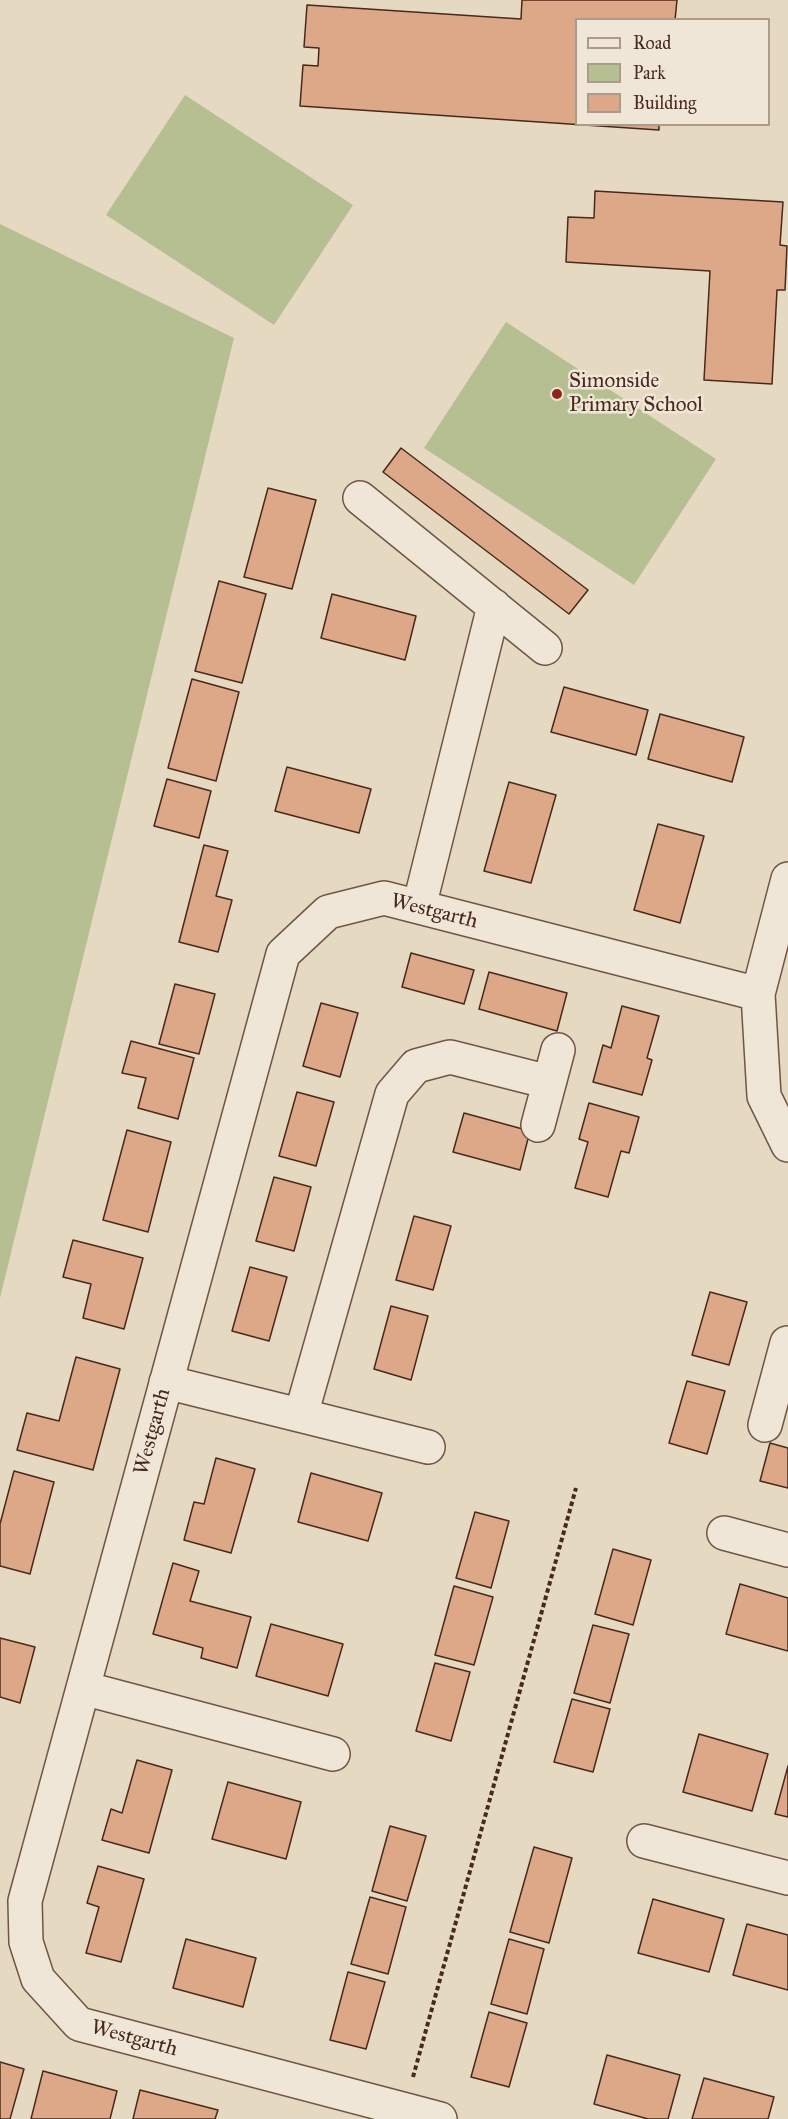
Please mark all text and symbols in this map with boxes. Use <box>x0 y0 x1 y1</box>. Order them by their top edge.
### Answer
legend <box>575 18 770 126</box>
text: Road <box>633 32 671 54</box>
text: Park <box>633 62 666 84</box>
text: Building <box>633 92 696 114</box>
place label: Simonside Primary School <box>569 369 703 419</box>
marker: Simonside Primary School <box>550 387 564 401</box>
street label: Westgarth <box>388 889 480 935</box>
street label: Westgarth <box>129 1386 177 1478</box>
street label: Westgarth <box>88 2015 180 2063</box>

